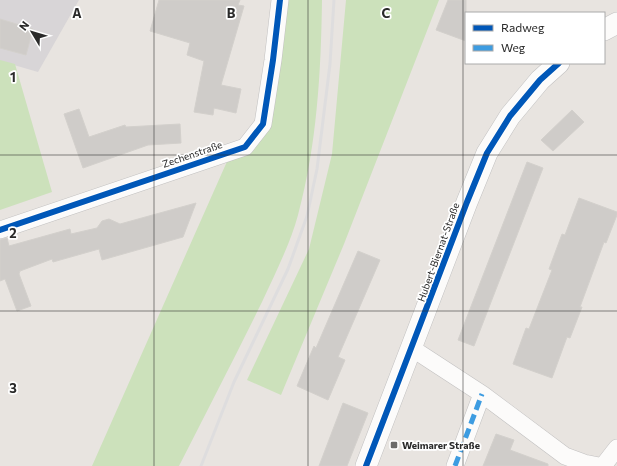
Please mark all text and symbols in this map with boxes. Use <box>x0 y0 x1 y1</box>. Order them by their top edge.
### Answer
text: A <box>72 5 82 21</box>
text: B <box>227 5 236 21</box>
text: C <box>382 5 391 21</box>
north arrow <box>12 12 52 52</box>
legend <box>465 12 605 64</box>
text: N <box>16 18 31 33</box>
text: Radweg <box>501 20 545 34</box>
text: Weg <box>501 40 526 54</box>
text: 1 <box>10 69 16 85</box>
street label: Zechenstraße <box>160 138 224 170</box>
street label: Hubert-Biernat-Straße <box>414 201 462 303</box>
text: 2 <box>9 225 17 241</box>
text: 3 <box>9 380 17 396</box>
place label: Weimarer Straße <box>402 439 480 451</box>
marker: Weimarer Straße <box>389 440 399 450</box>

